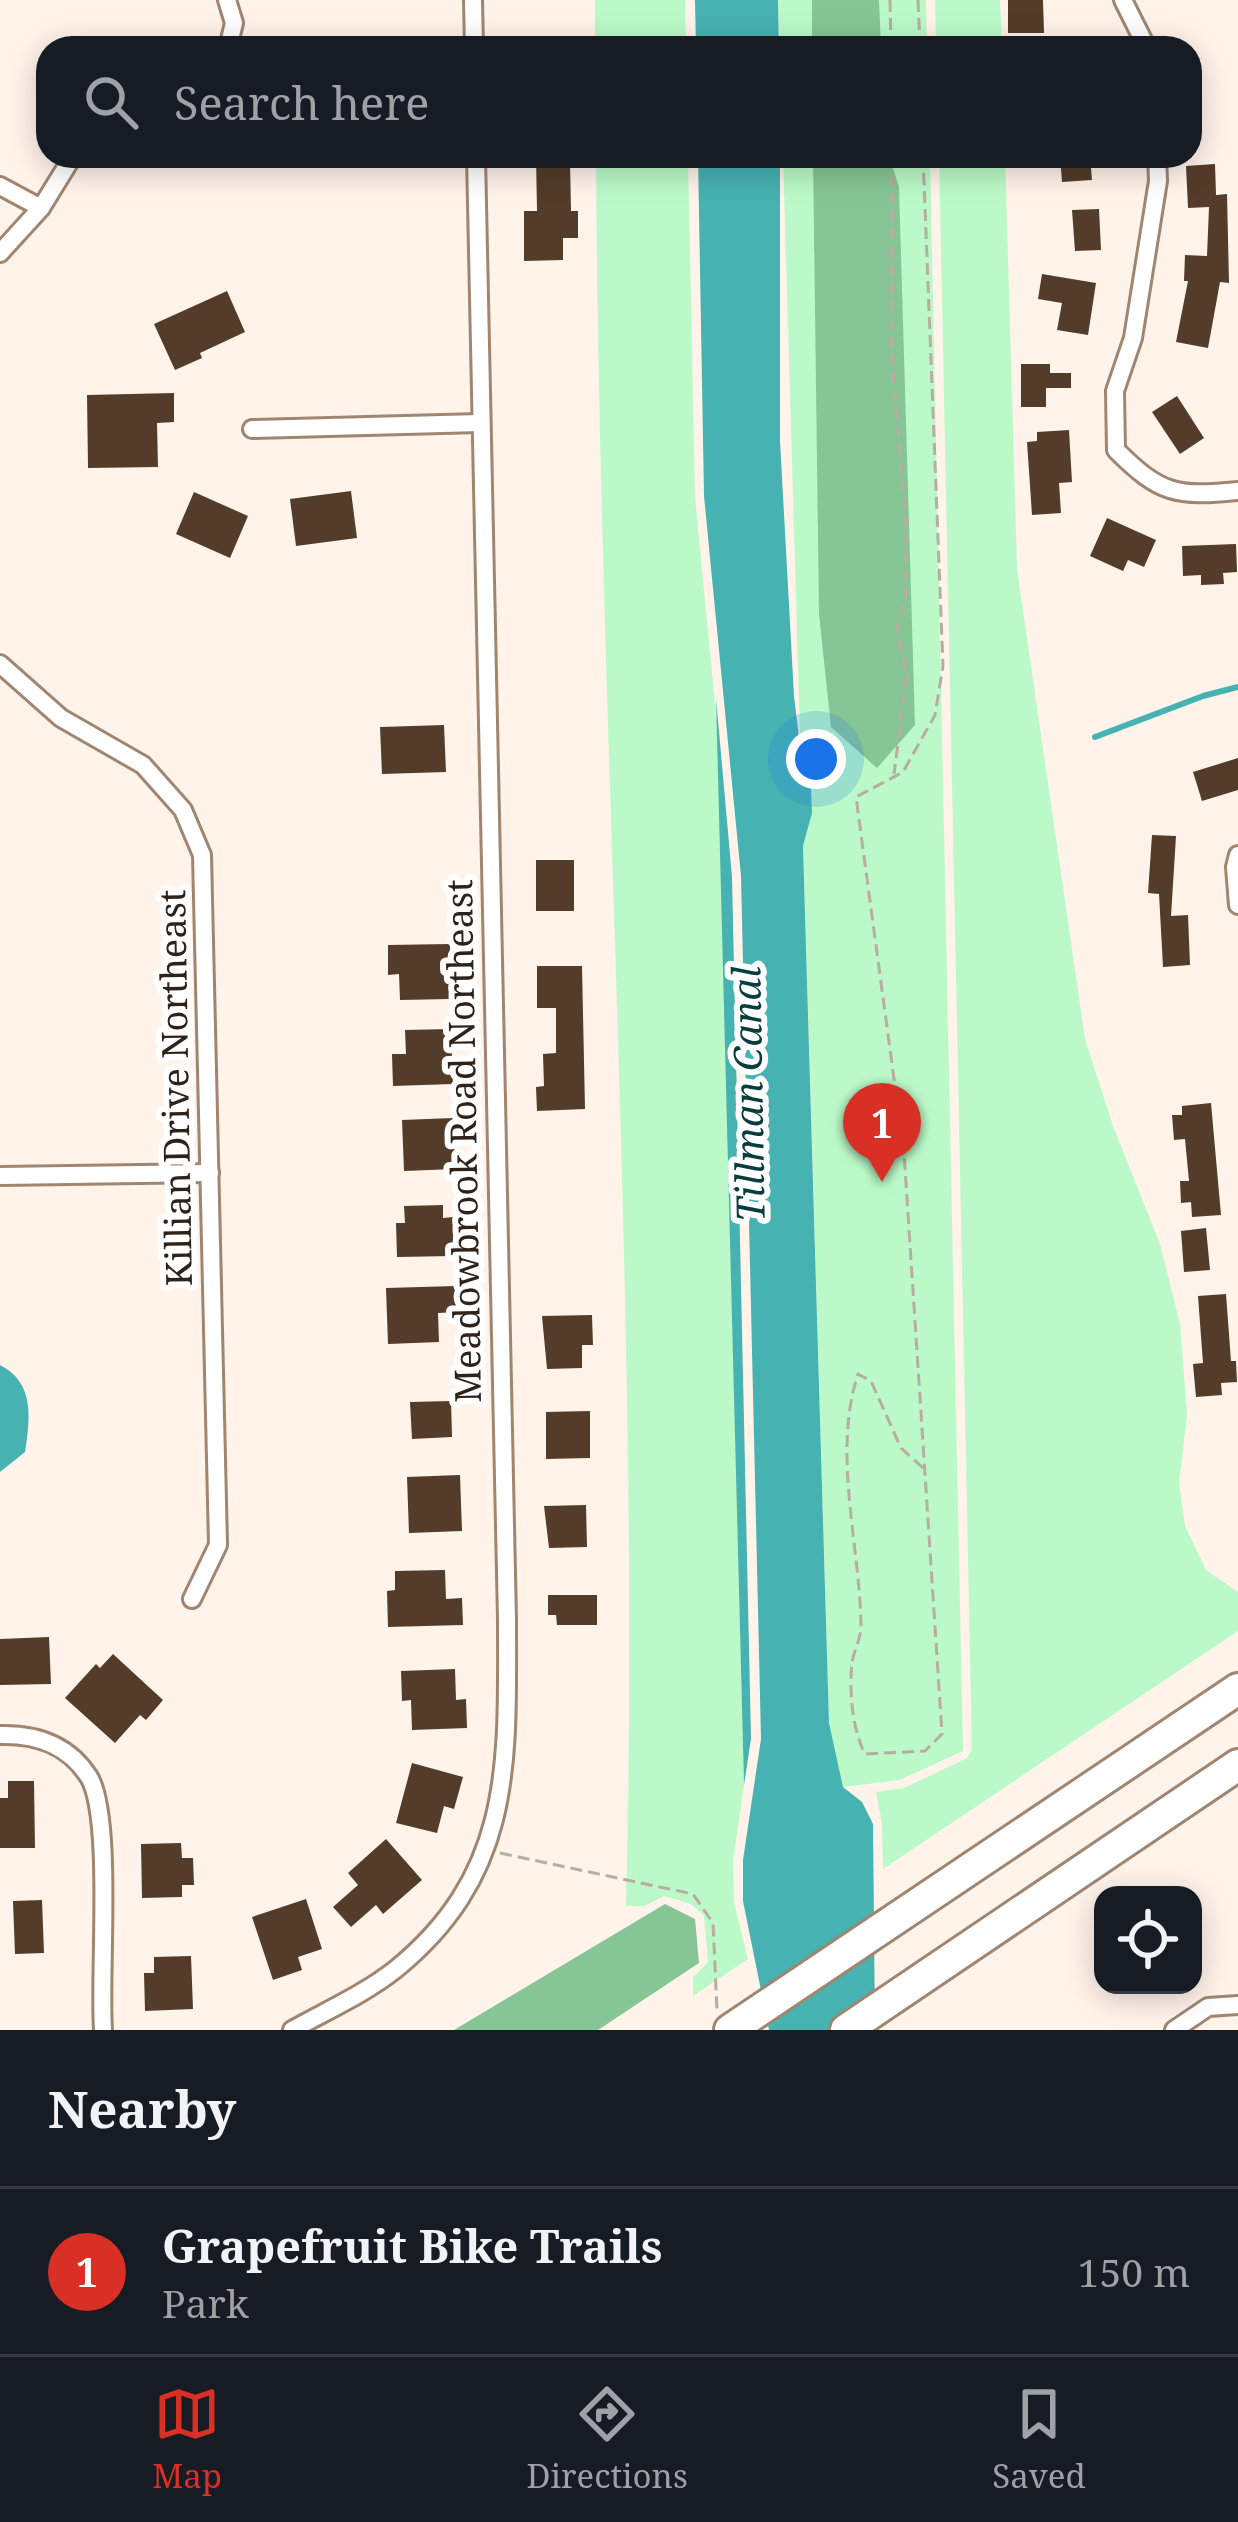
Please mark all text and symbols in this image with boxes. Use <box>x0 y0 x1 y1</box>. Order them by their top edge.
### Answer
search box <box>36 36 1202 168</box>
icon: search <box>78 69 144 135</box>
text: Search here <box>174 72 429 133</box>
your location <box>786 729 846 789</box>
street label: Meadowbrook Road Northeast <box>434 879 492 1403</box>
street label: Killian Drive Northeast <box>147 889 203 1287</box>
water label: Tillman Canal <box>718 966 776 1222</box>
pin: 1 <box>843 1083 921 1182</box>
map controls <box>1094 1886 1202 1994</box>
button: locate <box>1094 1886 1202 1994</box>
text: Nearby <box>48 2073 236 2143</box>
text: Grapefruit Bike Trails <box>162 2215 662 2276</box>
text: 1 <box>76 2245 98 2298</box>
text: 150 m <box>1078 2245 1190 2298</box>
text: Park <box>162 2276 249 2329</box>
tab: Map <box>152 2381 222 2498</box>
tab: Directions <box>526 2381 688 2498</box>
tab: Saved <box>992 2381 1086 2498</box>

